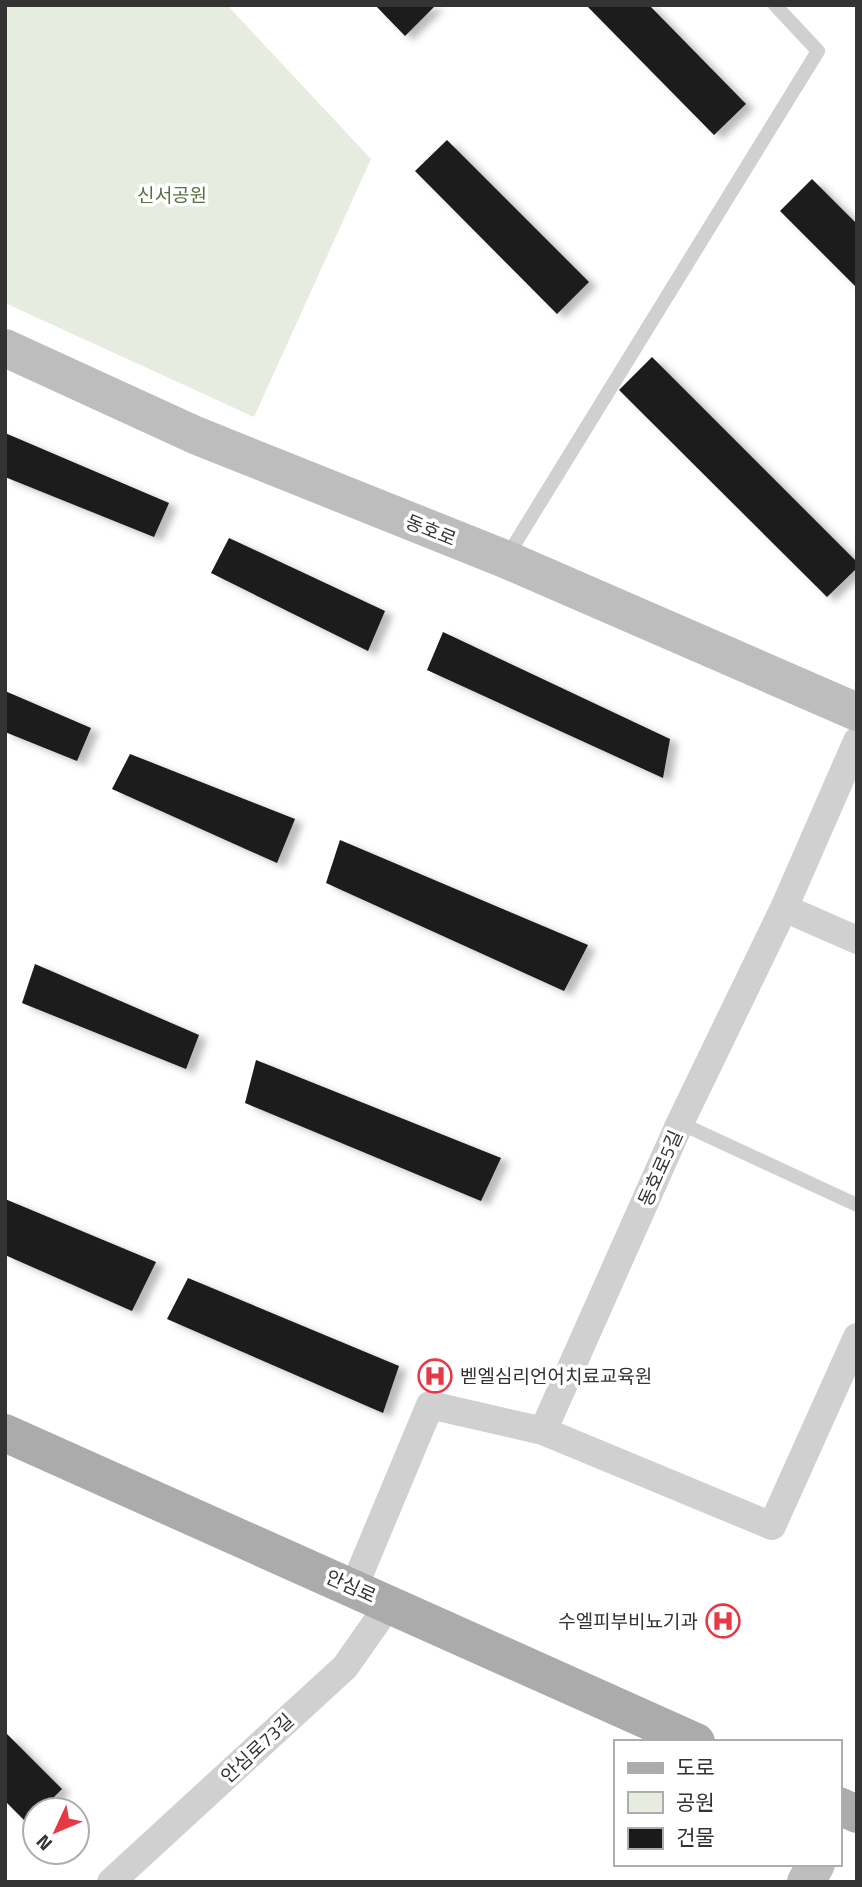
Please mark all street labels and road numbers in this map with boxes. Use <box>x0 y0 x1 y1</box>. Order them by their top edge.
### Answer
street label: 동호로 <box>401 506 461 553</box>
street label: 동호로5길 <box>630 1125 689 1210</box>
street label: 안심로 <box>321 1562 381 1609</box>
street label: 안심로73길 <box>213 1706 300 1789</box>

